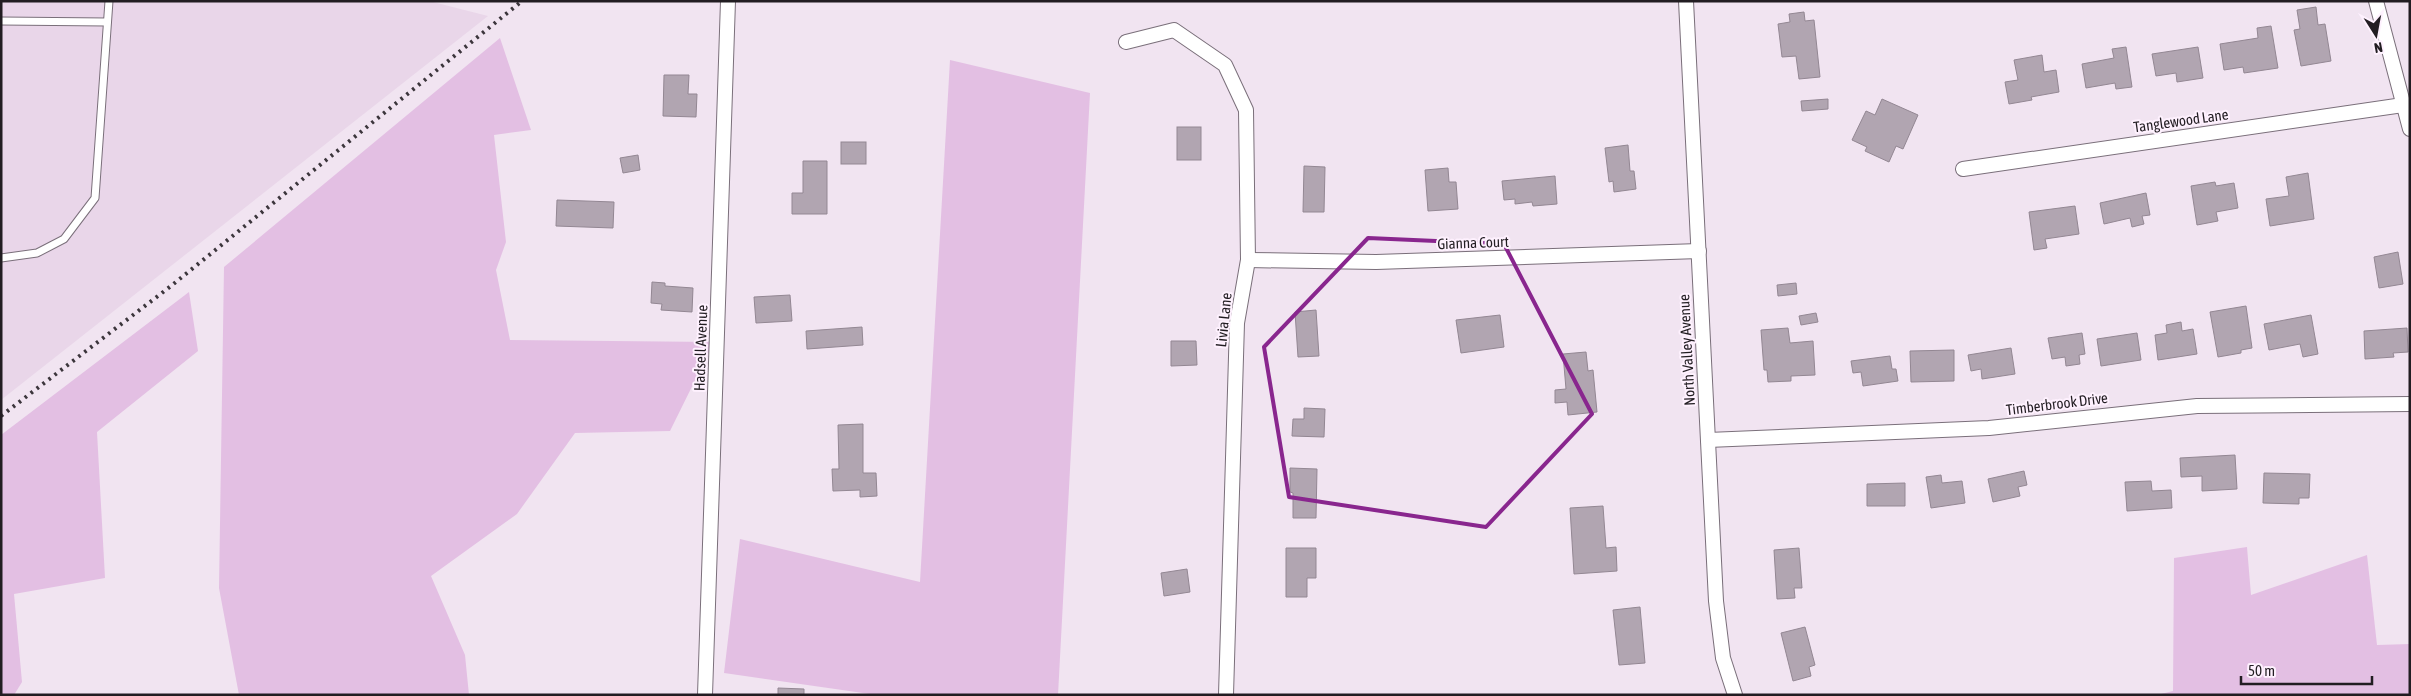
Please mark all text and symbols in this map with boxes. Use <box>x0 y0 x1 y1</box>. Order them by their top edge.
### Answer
north arrow <box>2351 10 2401 60</box>
text: N <box>2373 39 2384 56</box>
street label: Tanglewood Lane <box>2132 105 2230 136</box>
street label: Gianna Court <box>1437 233 1509 252</box>
street label: Livia Lane <box>1212 292 1235 348</box>
street label: North Valley Avenue <box>1675 294 1698 406</box>
street label: Hadsell Avenue <box>690 304 711 391</box>
street label: Timberbrook Drive <box>2005 389 2109 418</box>
scale bar <box>2241 654 2372 686</box>
text: 50 m <box>2248 662 2275 679</box>

